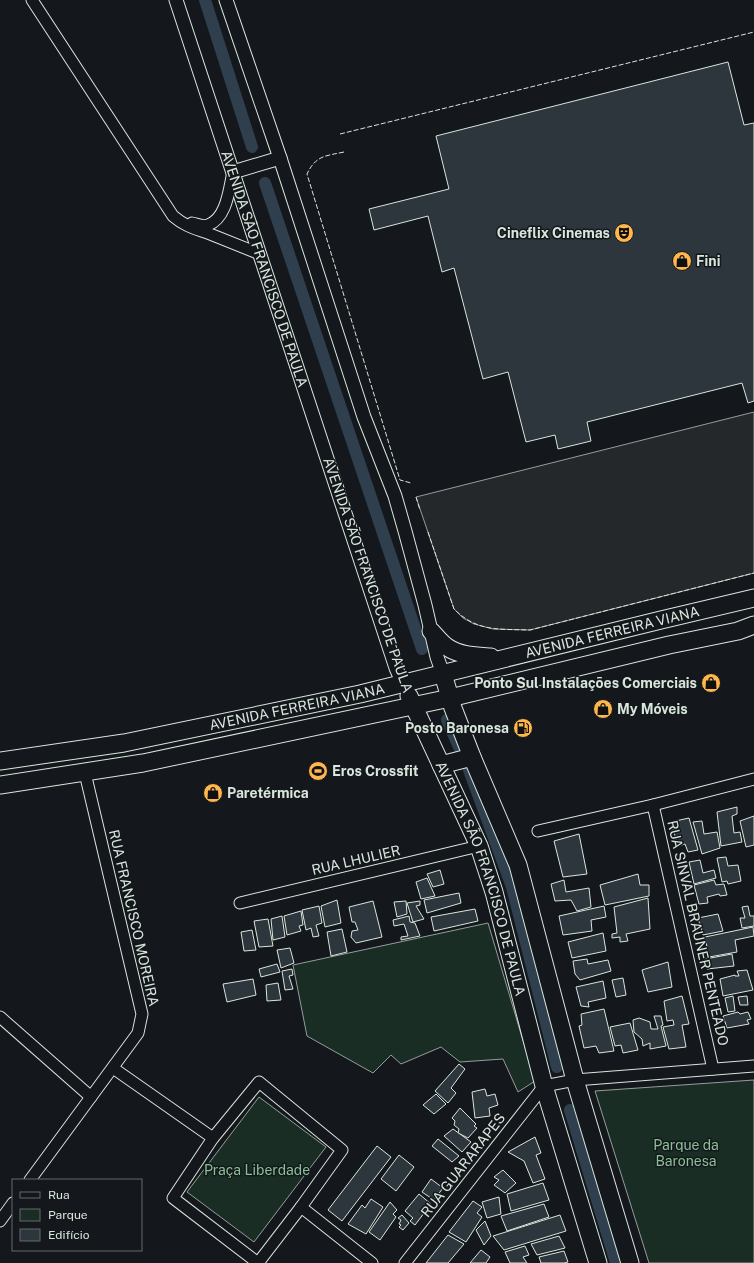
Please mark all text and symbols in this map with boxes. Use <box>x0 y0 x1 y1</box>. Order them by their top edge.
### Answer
street label: AVENIDA SÃO FRANCISCO DE PAULA <box>218 149 311 389</box>
theatre icon: Cineflix Cinemas <box>613 222 635 244</box>
place label: Cineflix Cinemas <box>497 225 610 241</box>
shop icon: Fini <box>671 250 693 272</box>
place label: Fini <box>696 253 720 269</box>
street label: AVENIDA SÃO FRANCISCO DE PAULA <box>320 455 417 695</box>
street label: AVENIDA FERREIRA VIANA <box>523 603 701 661</box>
shop icon: Ponto Sul Instalações Comerciais <box>700 672 722 694</box>
place label: Ponto Sul Instalações Comerciais <box>474 675 697 691</box>
street label: AVENIDA FERREIRA VIANA <box>208 680 386 733</box>
shop icon: My Móveis <box>592 698 614 720</box>
place label: My Móveis <box>617 701 688 717</box>
fuel station icon: Posto Baronesa <box>512 717 534 739</box>
place label: Posto Baronesa <box>405 720 509 736</box>
street label: AVENIDA SÃO FRANCISCO DE PAULA <box>433 759 528 998</box>
sports icon: Eros Crossfit <box>307 760 329 782</box>
place label: Eros Crossfit <box>332 763 419 779</box>
shop icon: Paretérmica <box>202 782 224 804</box>
place label: Paretérmica <box>227 785 309 801</box>
street label: RUA SINVAL BRAUNER PENTEADO <box>664 819 732 1047</box>
street label: RUA FRANCISCO MOREIRA <box>106 828 162 1008</box>
street label: RUA LHULIER <box>310 842 402 878</box>
street label: RUA GUARARAPES <box>417 1110 509 1220</box>
park label: Parque da Baronesa <box>653 1137 719 1169</box>
park label: Praça Liberdade <box>204 1162 310 1178</box>
legend <box>12 1179 142 1251</box>
text: Rua <box>48 1188 70 1202</box>
text: Parque <box>48 1208 88 1222</box>
text: Edifício <box>48 1228 90 1242</box>

